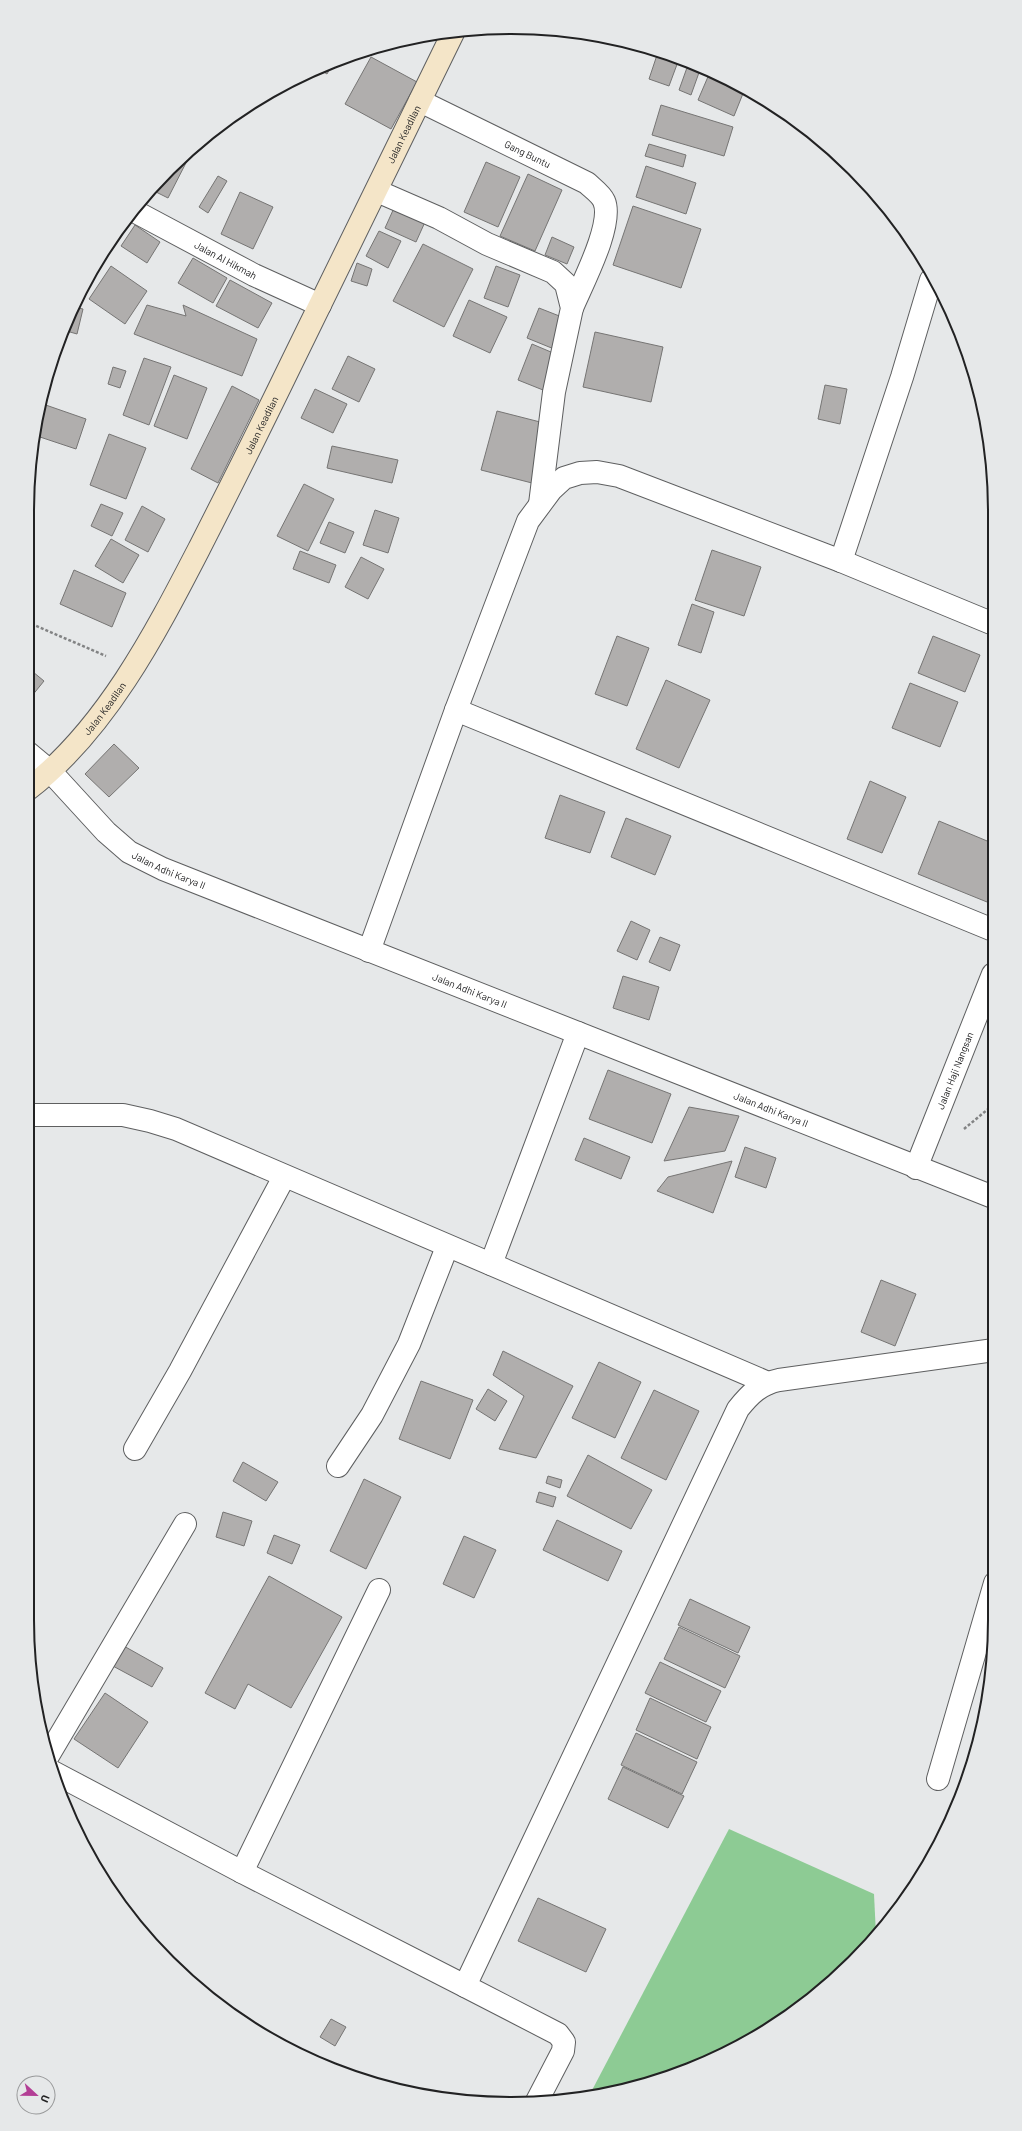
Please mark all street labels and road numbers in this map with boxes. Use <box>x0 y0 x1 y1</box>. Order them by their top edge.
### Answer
street label: Jalan Keadilan <box>384 103 423 165</box>
street label: Gang Buntu <box>503 138 553 170</box>
street label: Jalan Al Hikmah <box>192 238 259 281</box>
street label: Jalan Keadilan <box>242 394 280 456</box>
street label: Jalan Keadilan <box>81 680 128 737</box>
street label: Jalan Adhi Karya II <box>130 849 207 891</box>
street label: Jalan Adhi Karya II <box>431 970 509 1010</box>
street label: Jalan Haji Nangsan <box>934 1030 975 1111</box>
street label: Jalan Adhi Karya II <box>732 1089 810 1129</box>

